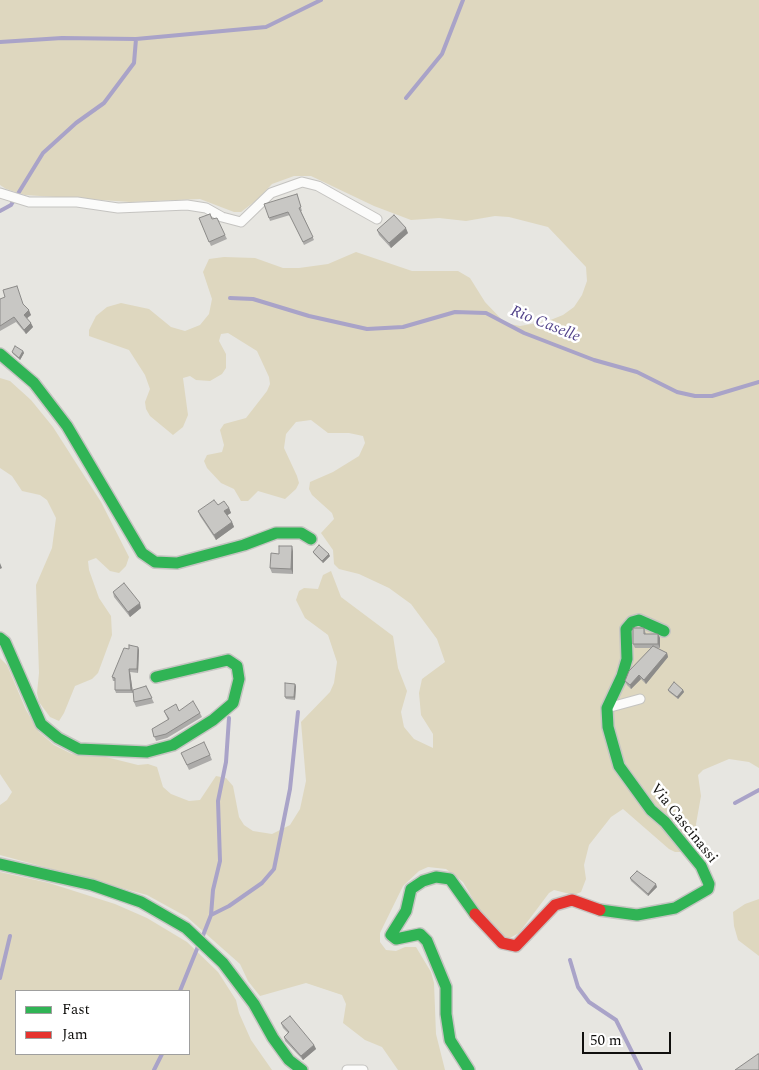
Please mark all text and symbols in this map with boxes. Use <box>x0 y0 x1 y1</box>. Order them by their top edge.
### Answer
water label: Rio Caselle <box>507 302 583 348</box>
street label: Via Cascinassi <box>645 781 721 867</box>
legend <box>15 990 190 1055</box>
text: Fast <box>62 998 90 1021</box>
scale bar <box>584 1022 673 1054</box>
text: Jam <box>62 1023 88 1046</box>
text: 50 m <box>590 1029 622 1052</box>

